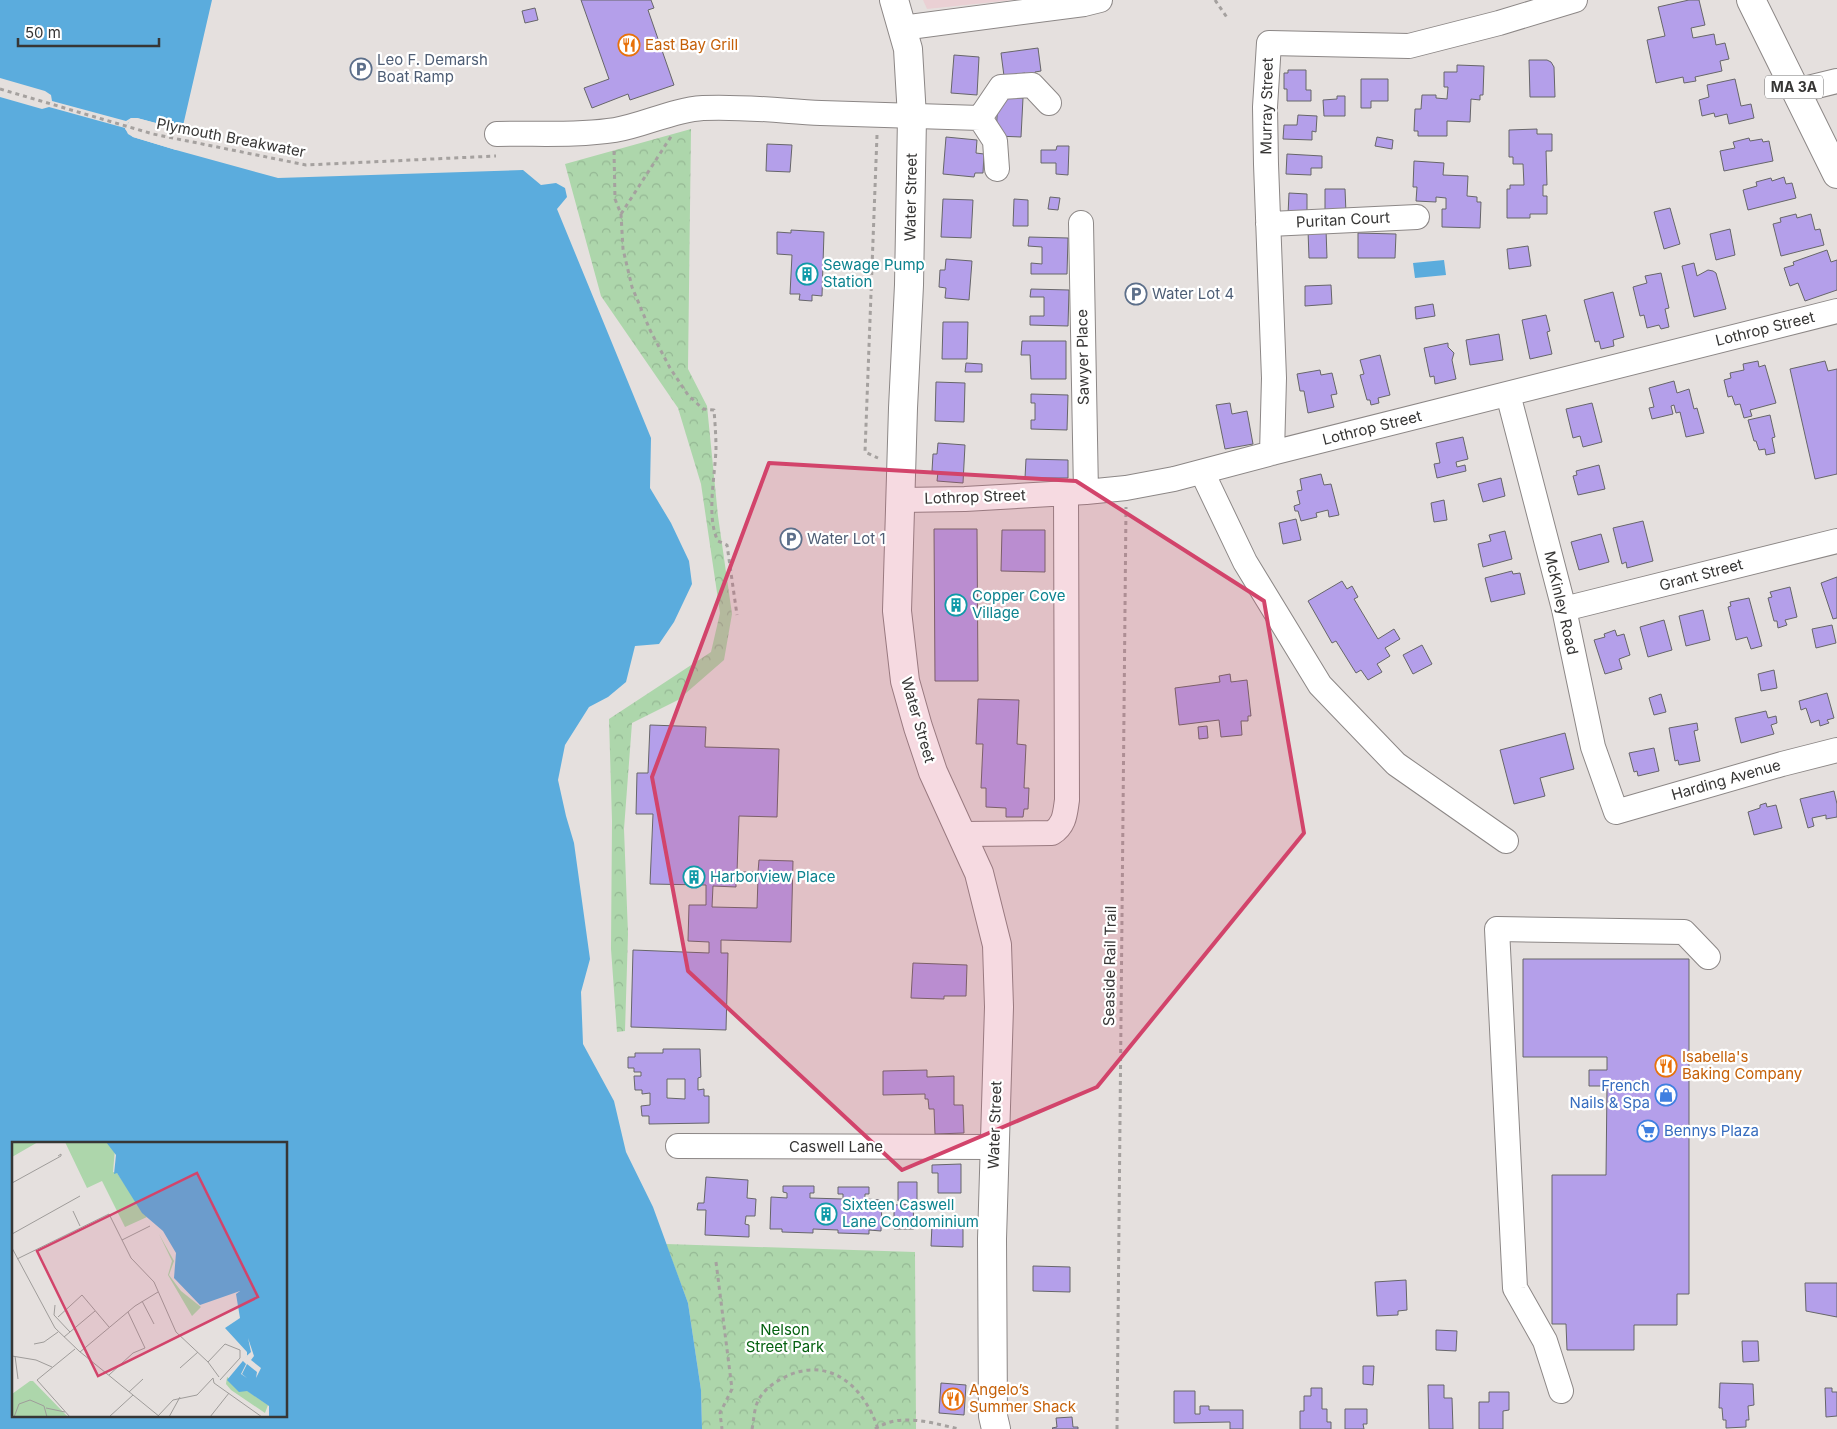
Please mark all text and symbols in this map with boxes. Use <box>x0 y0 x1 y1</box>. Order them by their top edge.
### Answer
scale bar <box>18 15 159 47</box>
text: 50 m <box>25 23 61 42</box>
restaurant icon: East Bay Grill <box>617 33 641 57</box>
place label: East Bay Grill <box>645 35 738 54</box>
place label: Leo F. Demarsh Boat Ramp <box>377 50 488 86</box>
parking icon: Leo F. Demarsh Boat Ramp <box>349 57 373 81</box>
street label: Murray Street <box>1256 57 1277 155</box>
road number: MA 3A <box>1765 75 1823 98</box>
street label: Plymouth Breakwater <box>155 114 308 161</box>
street label: Water Street <box>900 153 921 241</box>
street label: Puritan Court <box>1296 208 1391 231</box>
place label: Sewage Pump Station <box>823 255 925 291</box>
building icon: Sewage Pump Station <box>795 262 819 286</box>
parking icon: Water Lot 4 <box>1124 282 1148 306</box>
place label: Water Lot 4 <box>1152 284 1234 303</box>
street label: Lothrop Street <box>1713 307 1816 350</box>
street label: Sawyer Place <box>1072 309 1093 405</box>
street label: Lothrop Street <box>1320 406 1423 449</box>
street label: Lothrop Street <box>924 485 1026 508</box>
parking icon: Water Lot 1 <box>779 527 803 551</box>
place label: Water Lot 1 <box>807 529 886 548</box>
street label: McKinley Road <box>1540 549 1583 657</box>
street label: Grant Street <box>1657 554 1745 595</box>
place label: Copper Cove Village <box>972 586 1065 622</box>
building icon: Copper Cove Village <box>944 593 968 617</box>
street label: Water Street <box>897 675 940 765</box>
street label: Harding Avenue <box>1669 755 1783 804</box>
building icon: Harborview Place <box>682 865 706 889</box>
place label: Harborview Place <box>710 867 836 886</box>
street label: Seaside Rail Trail <box>1099 906 1120 1026</box>
place label: Isabella's Baking Company <box>1682 1047 1803 1083</box>
restaurant icon: Isabella's Baking Company <box>1654 1054 1678 1078</box>
place label: French Nails & Spa <box>1570 1076 1650 1112</box>
street label: Water Street <box>983 1081 1006 1169</box>
shop icon: French Nails & Spa <box>1654 1083 1678 1107</box>
supermarket icon: Bennys Plaza <box>1636 1119 1660 1143</box>
place label: Bennys Plaza <box>1664 1121 1759 1140</box>
street label: Caswell Lane <box>789 1137 883 1156</box>
inset map <box>12 1142 288 1416</box>
place label: Sixteen Caswell Lane Condominium <box>842 1195 979 1231</box>
building icon: Sixteen Caswell Lane Condominium <box>814 1202 838 1226</box>
park label: Nelson Street Park <box>746 1320 825 1356</box>
place label: Angelo’s Summer Shack <box>969 1380 1077 1416</box>
restaurant icon: Angelo’s Summer Shack <box>941 1387 965 1411</box>

